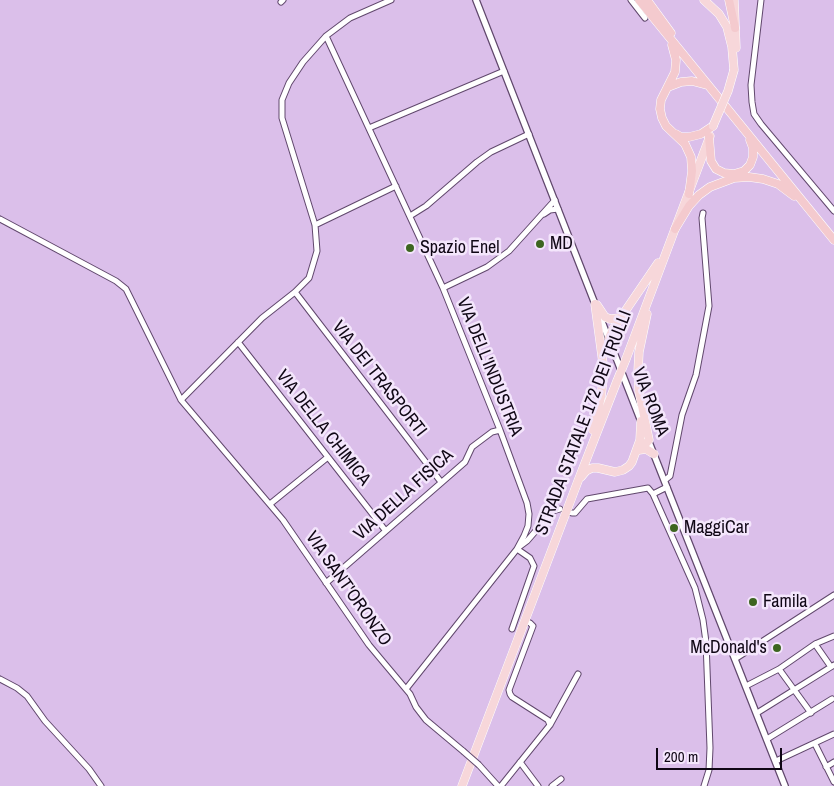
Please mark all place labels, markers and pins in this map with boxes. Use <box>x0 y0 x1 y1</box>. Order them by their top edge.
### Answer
place label: MD <box>550 233 573 255</box>
place label: Spazio Enel <box>420 237 500 259</box>
marker: MD <box>534 238 546 250</box>
marker: Spazio Enel <box>404 242 416 254</box>
place label: MaggiCar <box>684 517 749 539</box>
marker: MaggiCar <box>668 522 680 534</box>
place label: Famila <box>763 591 807 613</box>
marker: Famila <box>747 596 759 608</box>
place label: McDonald's <box>690 637 767 659</box>
marker: McDonald's <box>771 642 783 654</box>

